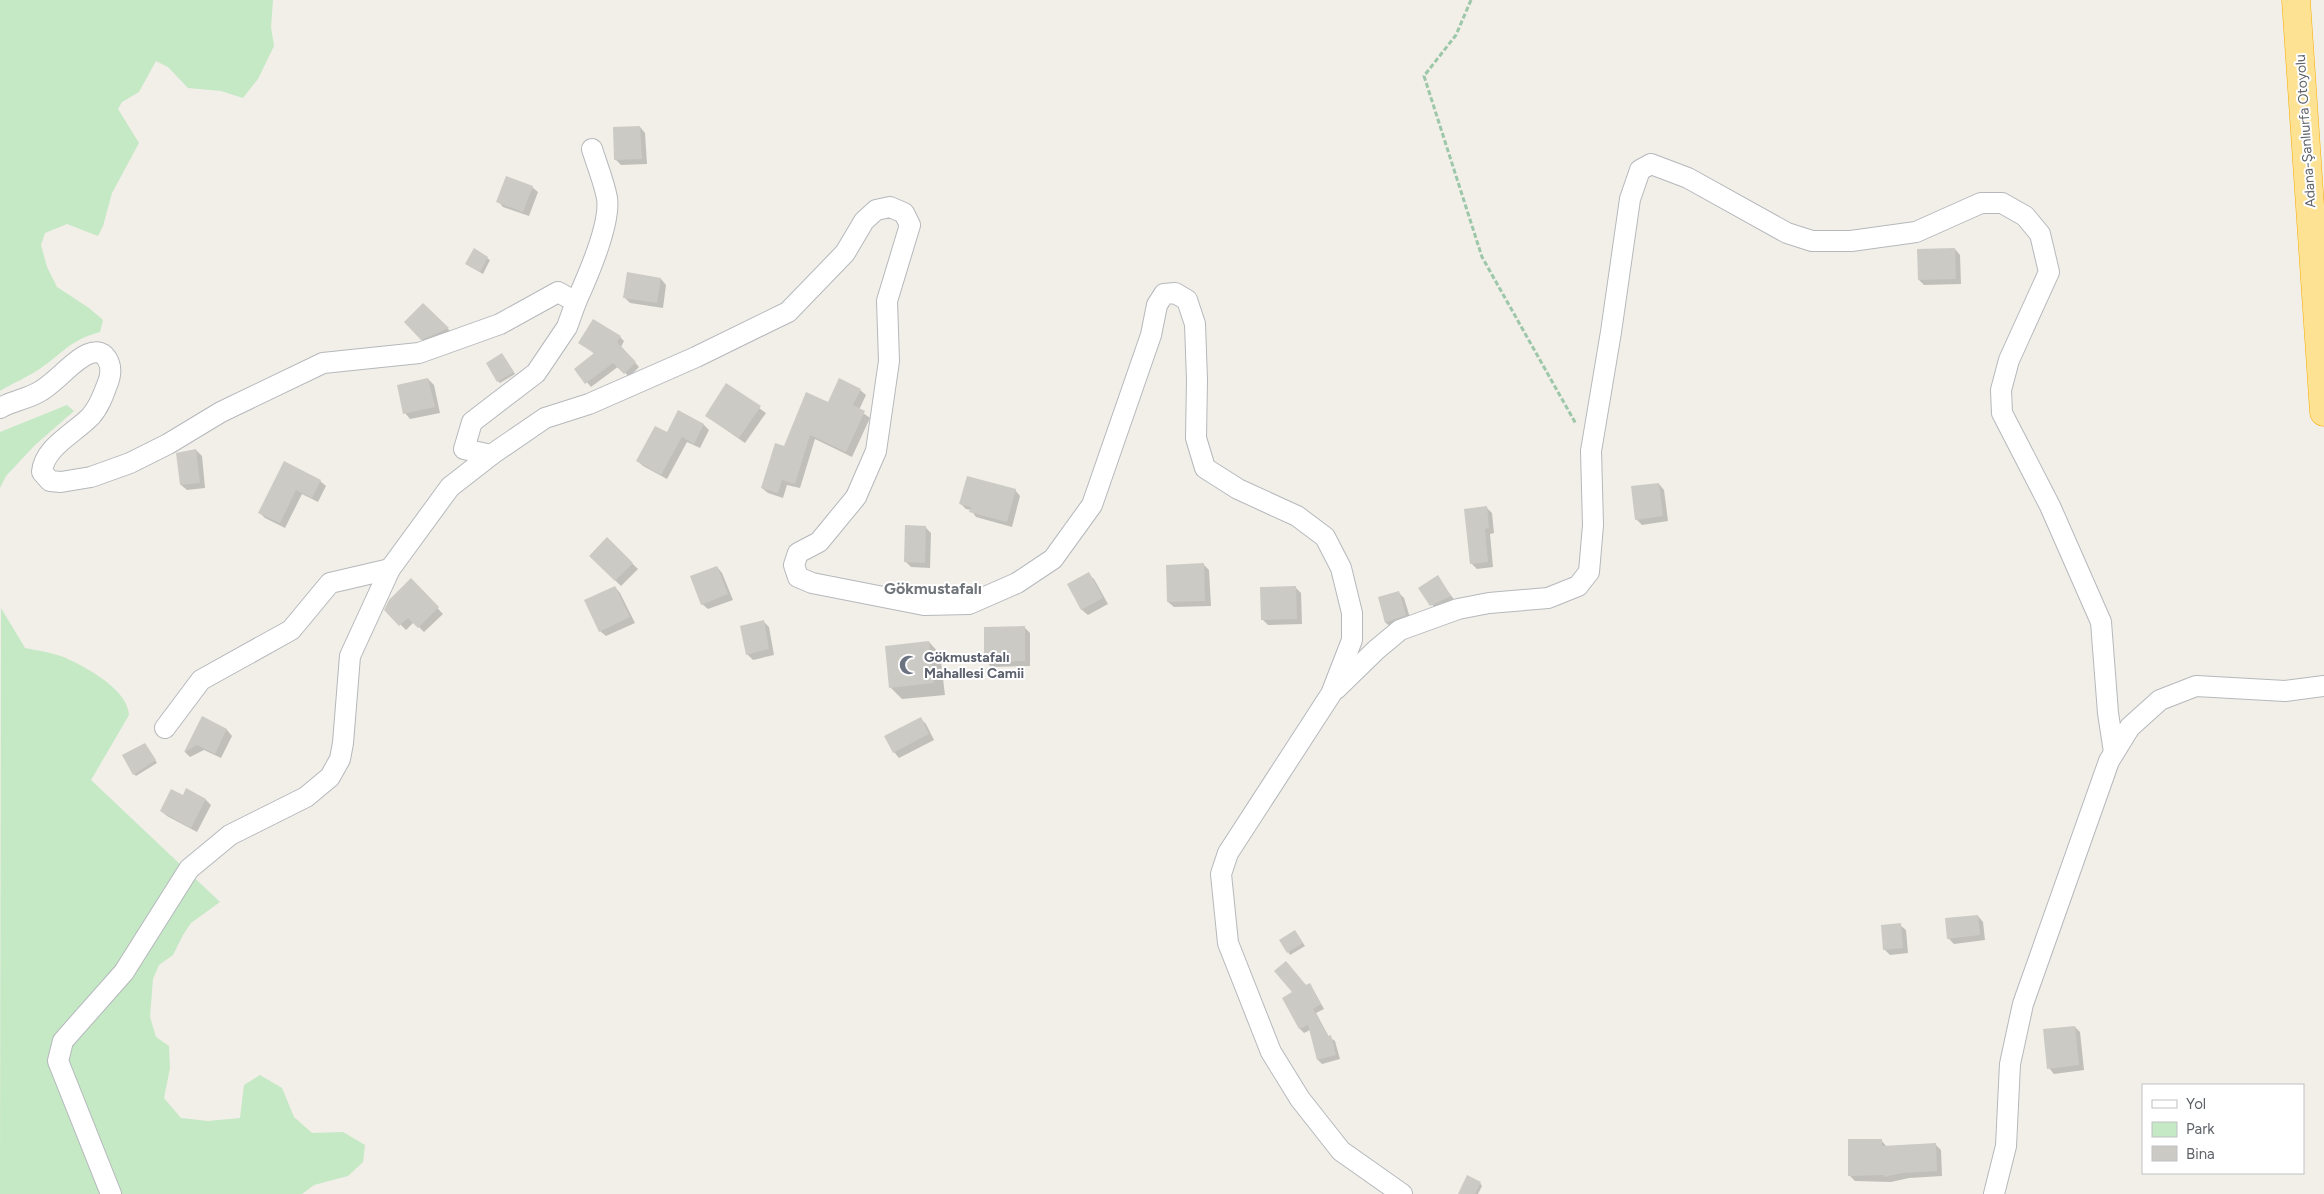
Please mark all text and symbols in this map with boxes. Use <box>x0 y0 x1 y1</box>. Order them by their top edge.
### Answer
street label: Adana-Şanlıurfa Otoyolu <box>2292 54 2319 208</box>
district label: Gökmustafalı <box>884 579 982 598</box>
place label: Gökmustafalı Mahallesi Camii <box>924 649 1024 682</box>
mosque icon: Gökmustafalı Mahallesi Camii <box>898 654 920 676</box>
legend <box>2142 1084 2304 1174</box>
text: Yol <box>2186 1095 2206 1113</box>
text: Park <box>2186 1120 2215 1138</box>
text: Bina <box>2186 1145 2215 1163</box>

